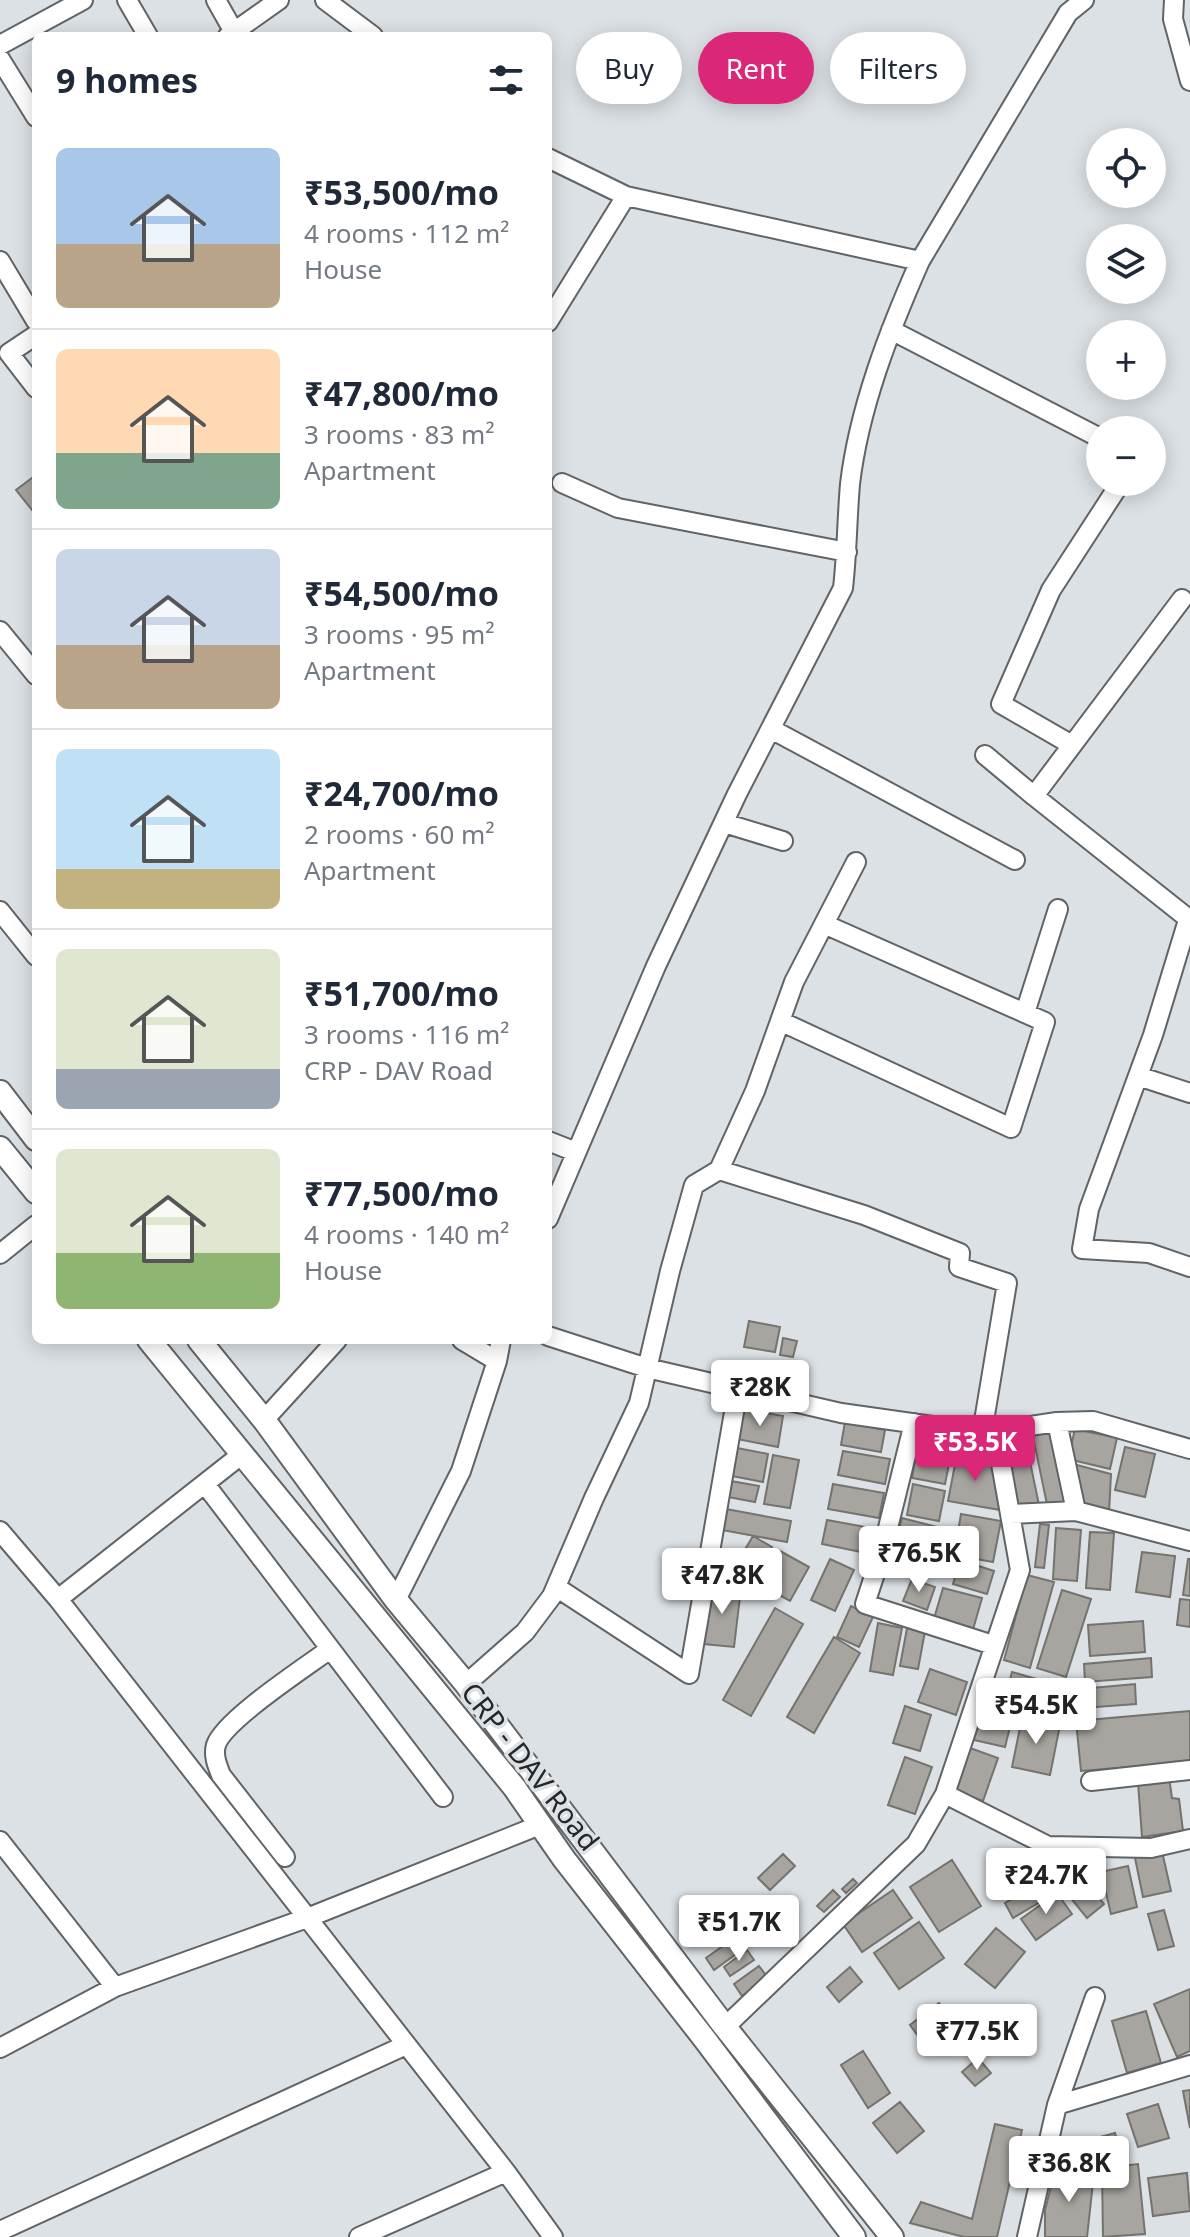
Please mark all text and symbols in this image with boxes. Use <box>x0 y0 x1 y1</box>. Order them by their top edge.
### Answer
chip: Buy <box>576 32 682 104</box>
chip: Rent <box>698 32 814 104</box>
chip: Filters <box>830 32 966 104</box>
text: 9 homes <box>56 57 198 103</box>
icon: filters <box>484 58 528 102</box>
map controls <box>1086 128 1166 496</box>
button: locate <box>1086 128 1166 208</box>
text: ₹53,500/mo <box>304 169 499 215</box>
icon: home <box>120 180 216 276</box>
text: 4 rooms · 112 m² <box>304 215 509 251</box>
button: layers <box>1086 224 1166 304</box>
text: House <box>304 251 382 287</box>
button: + <box>1086 320 1166 400</box>
text: ₹47,800/mo <box>304 370 499 416</box>
icon: home <box>120 381 216 477</box>
text: 3 rooms · 83 m² <box>304 416 494 452</box>
button: − <box>1086 416 1166 496</box>
text: Apartment <box>304 452 436 488</box>
text: ₹54,500/mo <box>304 570 499 616</box>
icon: home <box>120 581 216 677</box>
text: 3 rooms · 95 m² <box>304 616 494 652</box>
text: Apartment <box>304 652 436 688</box>
text: ₹24,700/mo <box>304 770 499 816</box>
icon: home <box>120 781 216 877</box>
text: 2 rooms · 60 m² <box>304 816 494 852</box>
text: Apartment <box>304 852 436 888</box>
text: ₹51,700/mo <box>304 970 499 1016</box>
icon: home <box>120 981 216 1077</box>
text: 3 rooms · 116 m² <box>304 1016 509 1052</box>
text: CRP - DAV Road <box>304 1052 493 1088</box>
text: ₹77,500/mo <box>304 1170 499 1216</box>
icon: home <box>120 1181 216 1277</box>
text: 4 rooms · 140 m² <box>304 1216 509 1252</box>
text: House <box>304 1252 382 1288</box>
pin: ₹28K <box>713 1360 807 1428</box>
text: ₹28K <box>729 1368 791 1404</box>
pin: ₹53.5K <box>910 1415 1040 1483</box>
text: ₹53.5K <box>933 1423 1017 1459</box>
pin: ₹76.5K <box>854 1526 984 1594</box>
text: ₹76.5K <box>877 1534 961 1570</box>
pin: ₹47.8K <box>657 1548 787 1616</box>
text: ₹47.8K <box>680 1556 764 1592</box>
street label: CRP - DAV Road <box>453 1674 609 1858</box>
pin: ₹54.5K <box>971 1678 1101 1746</box>
text: ₹54.5K <box>994 1686 1078 1722</box>
pin: ₹24.7K <box>981 1848 1111 1916</box>
text: ₹24.7K <box>1004 1856 1088 1892</box>
pin: ₹51.7K <box>674 1895 804 1963</box>
text: ₹51.7K <box>697 1903 781 1939</box>
pin: ₹77.5K <box>912 2004 1042 2072</box>
text: ₹77.5K <box>935 2012 1019 2048</box>
pin: ₹36.8K <box>1004 2136 1134 2204</box>
text: ₹36.8K <box>1027 2144 1111 2180</box>

